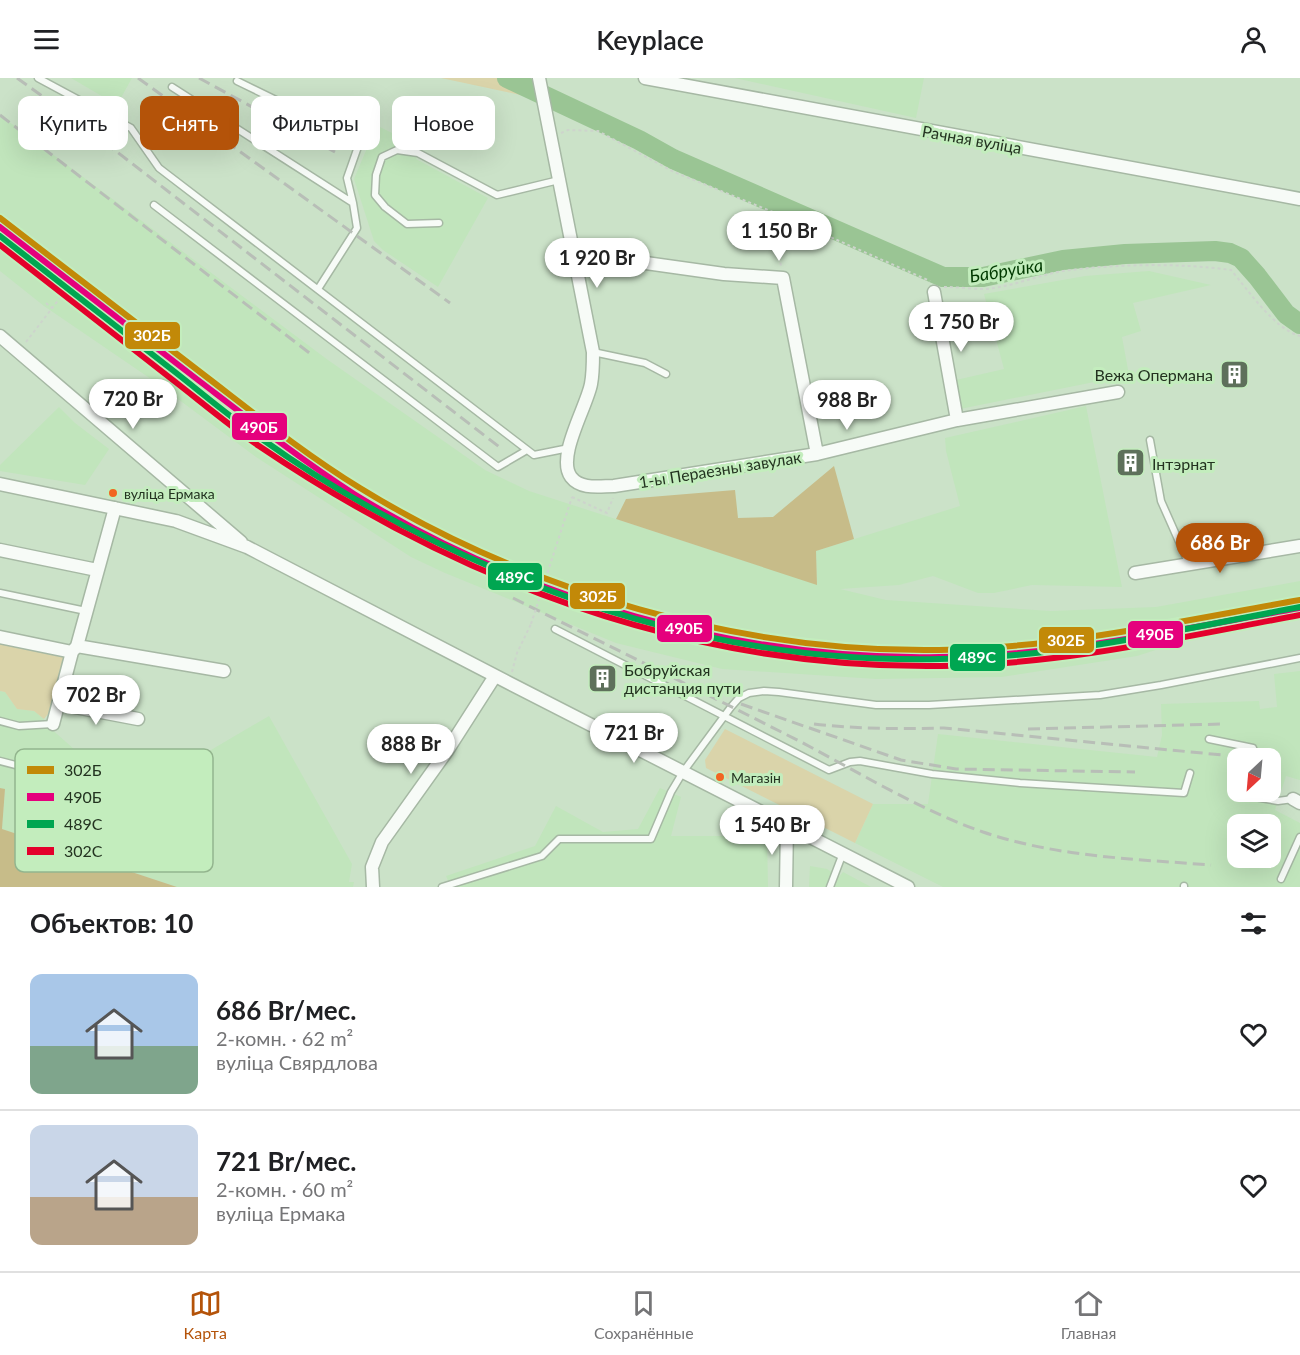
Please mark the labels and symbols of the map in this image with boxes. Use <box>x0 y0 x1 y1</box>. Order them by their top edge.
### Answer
street label: Рачная вуліца <box>921 121 1023 157</box>
pin: 1 150 Br <box>717 211 841 262</box>
pin: 1 920 Br <box>535 238 659 289</box>
water label: Бабруйка <box>968 253 1044 287</box>
pin: 1 750 Br <box>899 302 1023 353</box>
line badge: 302Б <box>124 321 181 350</box>
text: 302Б <box>133 325 171 344</box>
building icon: Вежа Опермана <box>1218 358 1250 390</box>
place label: Вежа Опермана <box>1094 365 1213 384</box>
pin: 720 Br <box>84 379 182 430</box>
pin: 988 Br <box>798 380 896 431</box>
line badge: 490Б <box>231 412 288 441</box>
text: 490Б <box>240 417 278 436</box>
street label: 1-ы Пераезны завулак <box>638 447 803 491</box>
building icon: Інтэрнат <box>1115 447 1147 479</box>
place label: Інтэрнат <box>1152 454 1215 473</box>
place label: вуліца Ермака <box>124 485 215 502</box>
marker: вуліца Ермака <box>107 487 119 499</box>
pin: 686 Br <box>1171 523 1269 574</box>
line badge: 489С <box>487 562 543 591</box>
text: 489С <box>496 567 535 586</box>
line badge: 302Б <box>569 582 626 610</box>
text: 302Б <box>579 586 617 605</box>
line badge: 490Б <box>656 614 713 643</box>
text: 490Б <box>665 618 703 637</box>
line badge: 490Б <box>1127 620 1184 649</box>
text: 490Б <box>1136 624 1174 643</box>
line badge: 302Б <box>1038 626 1095 654</box>
text: 302Б <box>1047 630 1085 649</box>
line badge: 489С <box>949 643 1006 672</box>
text: 489С <box>958 647 997 666</box>
place label: Бобруйская дистанция пути <box>624 660 741 697</box>
building icon: Бобруйская дистанция пути <box>587 662 619 694</box>
pin: 702 Br <box>47 675 145 726</box>
pin: 721 Br <box>585 713 683 764</box>
pin: 888 Br <box>362 724 460 775</box>
north arrow <box>1227 748 1281 802</box>
legend <box>15 749 213 872</box>
text: 302Б <box>64 760 102 779</box>
place label: Магазін <box>731 769 781 786</box>
marker: Магазін <box>714 771 726 783</box>
text: 490Б <box>64 787 102 806</box>
pin: 1 540 Br <box>710 805 834 856</box>
text: 489С <box>64 814 103 833</box>
text: 302С <box>64 841 103 860</box>

